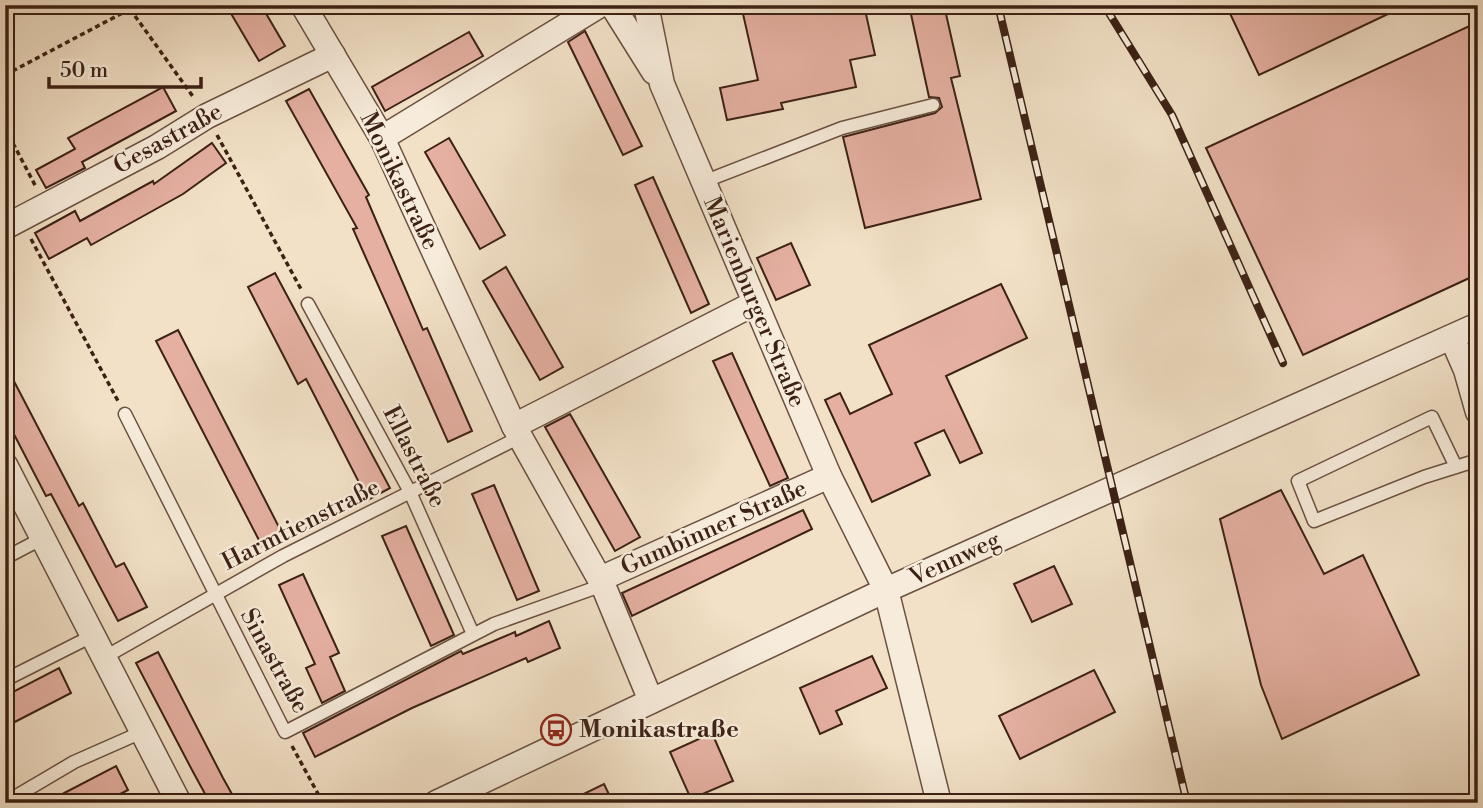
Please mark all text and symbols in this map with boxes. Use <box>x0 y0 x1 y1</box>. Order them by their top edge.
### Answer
scale bar <box>49 46 201 90</box>
text: 50 m <box>60 58 108 84</box>
street label: Gesastraße <box>108 97 228 181</box>
street label: Monikastraße <box>353 107 445 255</box>
street label: Marienburger Straße <box>696 192 812 412</box>
street label: Ellastraße <box>376 401 452 513</box>
street label: Harmtienstraße <box>217 472 385 578</box>
street label: Gumbinner Straße <box>616 474 812 582</box>
street label: Vennweg <box>904 525 1006 593</box>
street label: Sinastraße <box>233 603 315 719</box>
bus stop icon: Monikastraße <box>539 713 573 747</box>
place label: Monikastraße <box>579 715 739 745</box>

